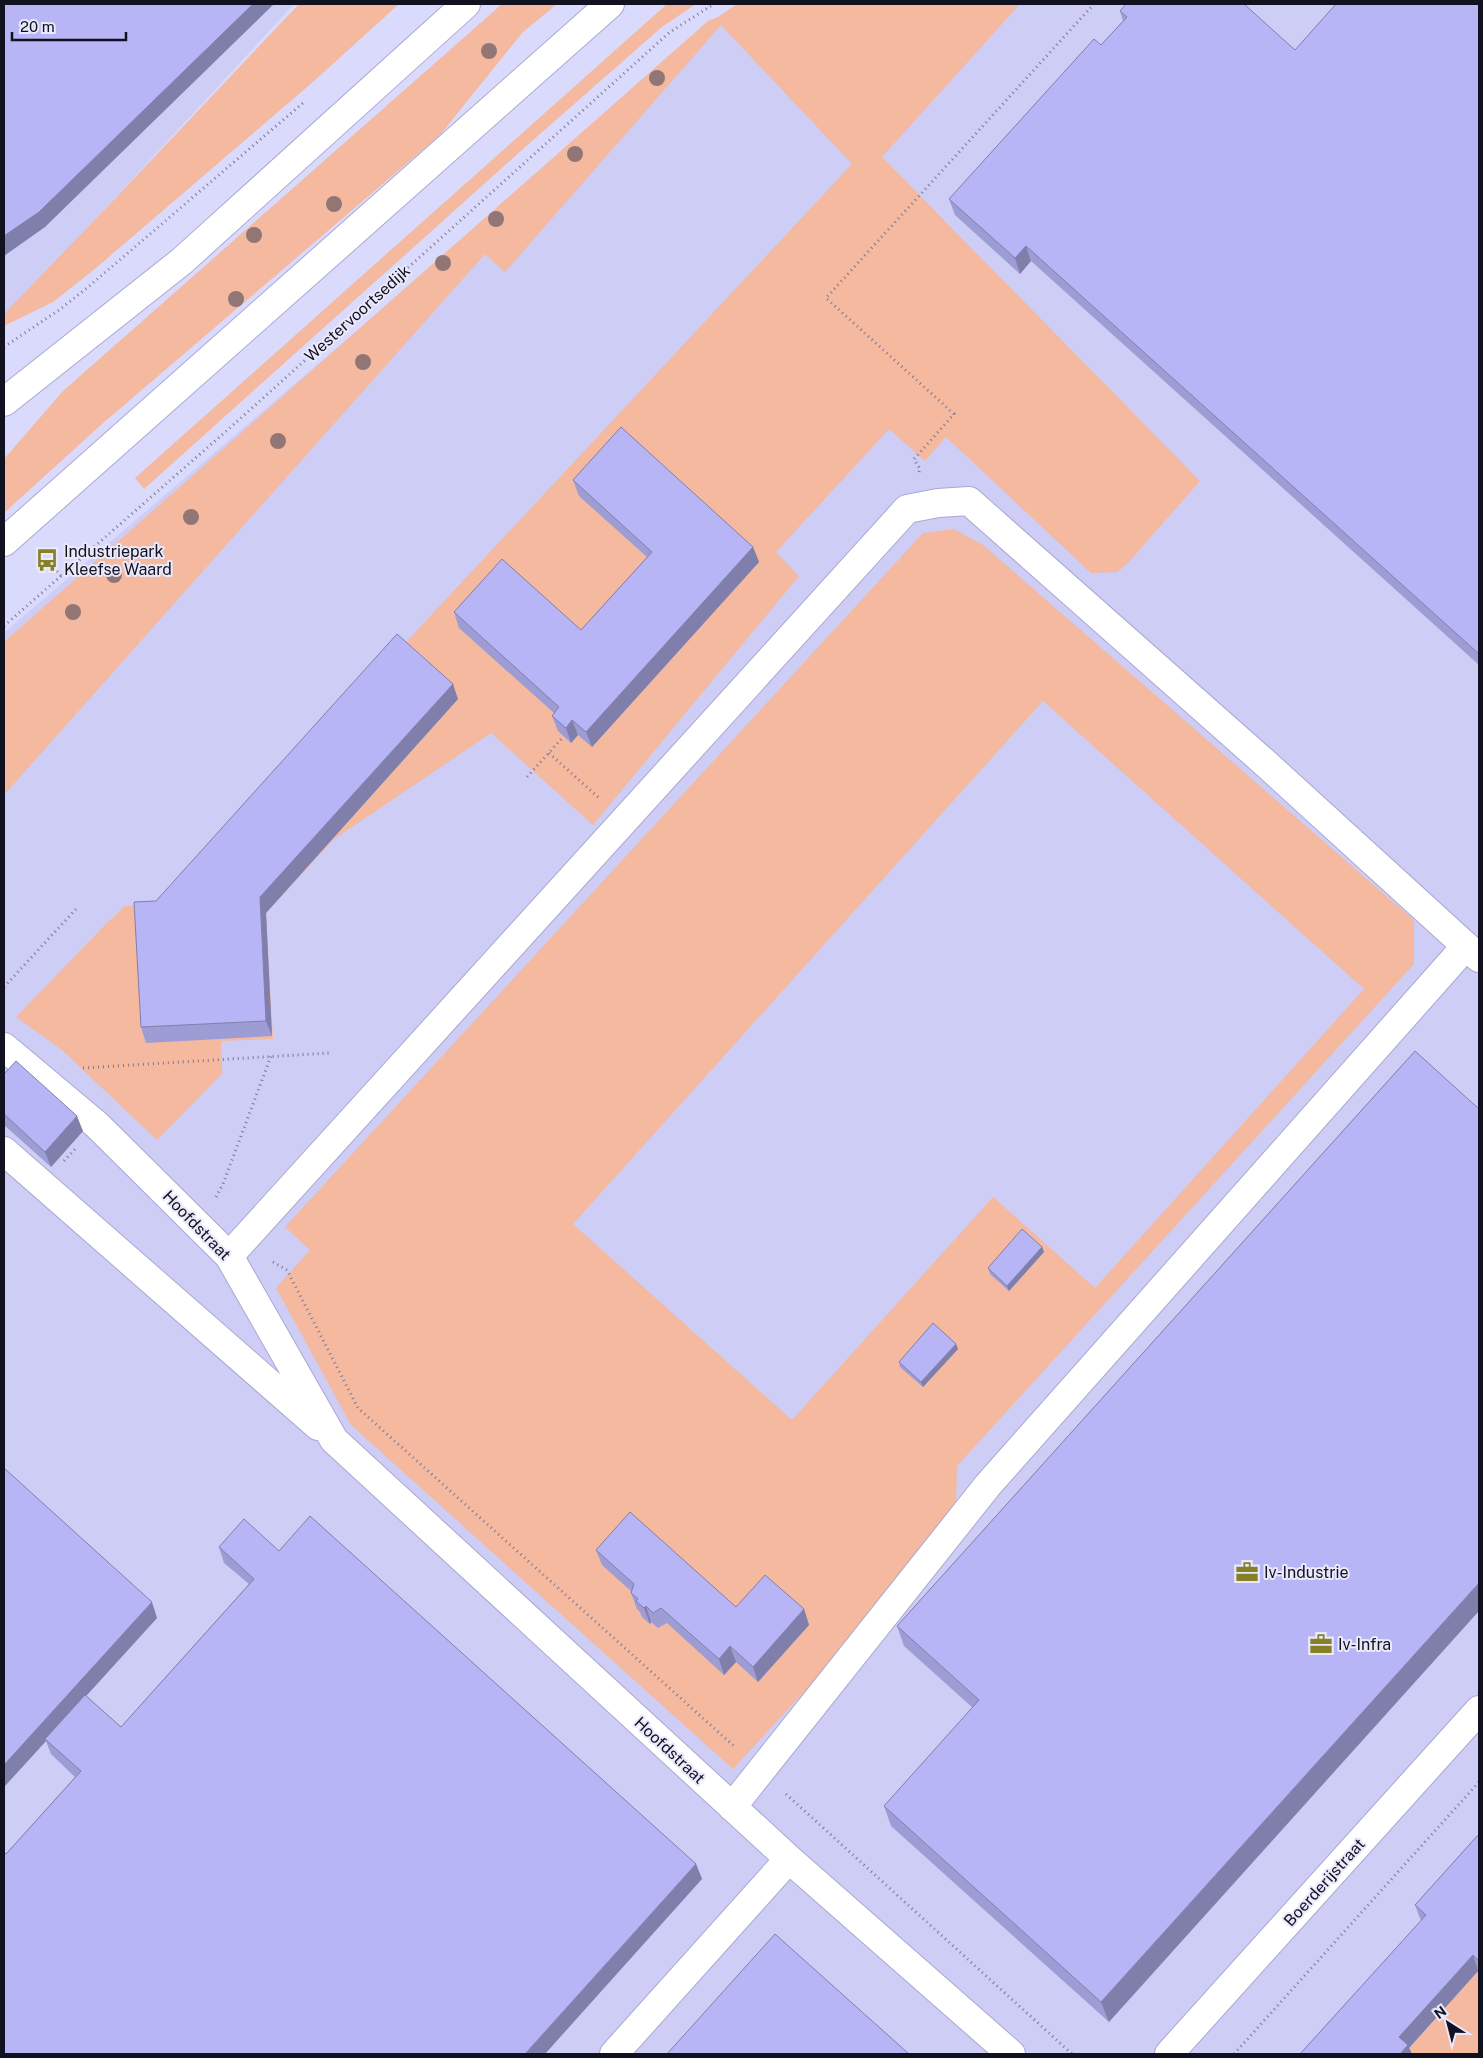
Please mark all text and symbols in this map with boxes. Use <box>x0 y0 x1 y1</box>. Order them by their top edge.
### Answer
scale bar <box>12 10 126 42</box>
text: 20 m <box>20 18 55 35</box>
street label: Westervoortsedijk <box>301 261 414 366</box>
place label: Industriepark Kleefse Waard <box>64 542 172 579</box>
bus stop icon: Industriepark Kleefse Waard <box>34 547 60 573</box>
street label: Hoofdstraat <box>159 1187 235 1264</box>
office icon: Iv-Industrie <box>1234 1559 1260 1585</box>
place label: Iv-Industrie <box>1264 1563 1349 1582</box>
office icon: Iv-Infra <box>1308 1631 1334 1657</box>
place label: Iv-Infra <box>1338 1635 1391 1654</box>
street label: Hoofdstraat <box>631 1713 709 1788</box>
street label: Boerderijstraat <box>1280 1834 1369 1930</box>
north arrow <box>1423 1998 1473 2048</box>
text: N <box>1431 2003 1449 2022</box>

